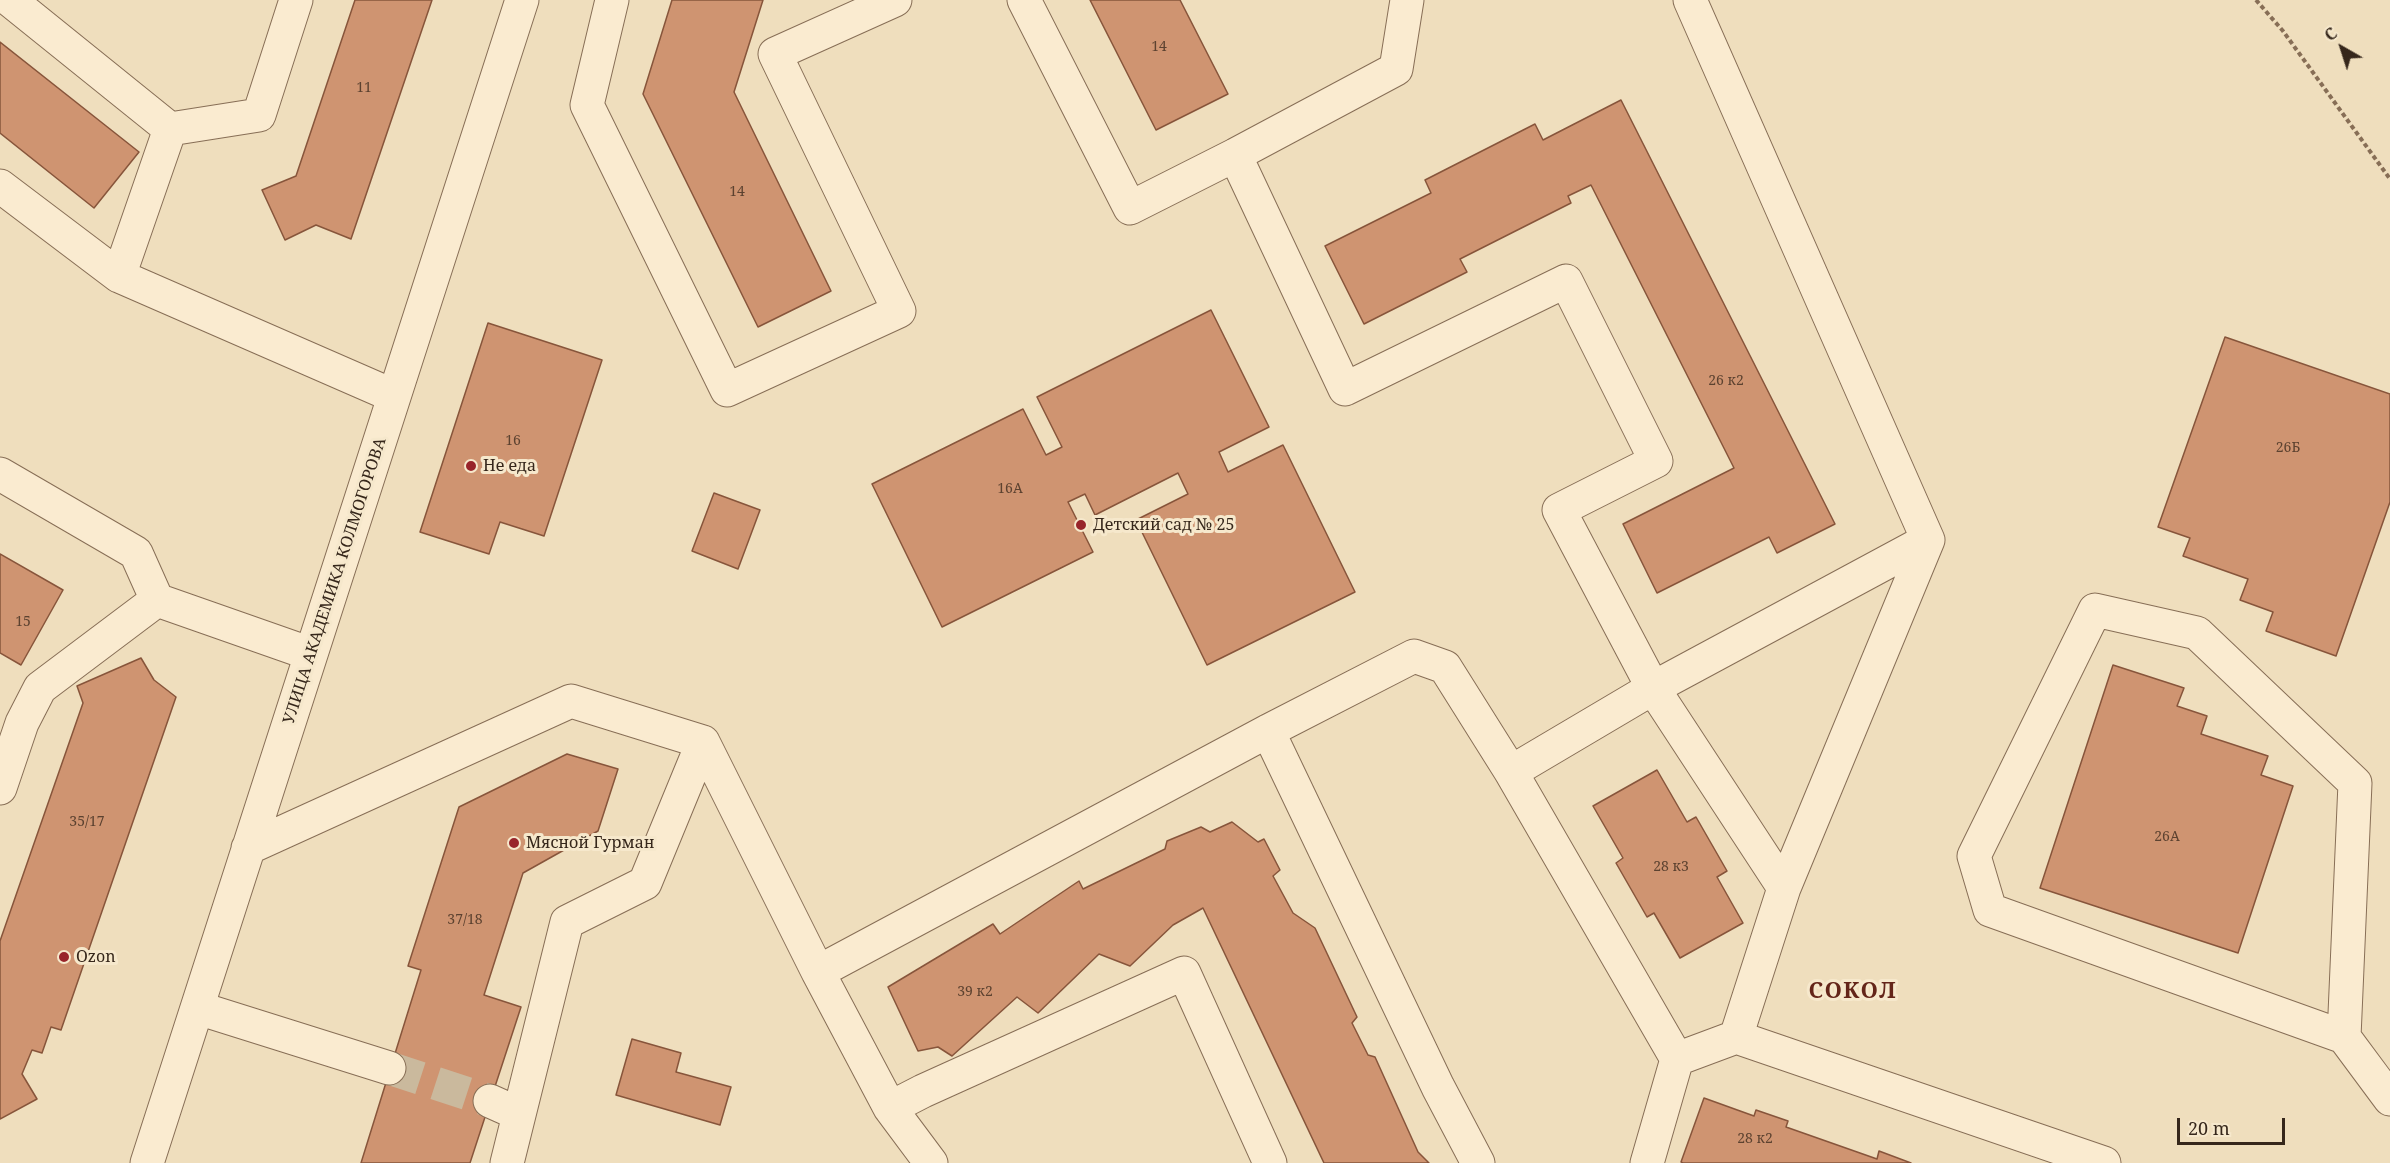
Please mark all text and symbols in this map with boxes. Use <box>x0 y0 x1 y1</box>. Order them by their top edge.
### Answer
north arrow <box>2312 18 2372 78</box>
text: С <box>2320 22 2342 46</box>
house number: 14 <box>1151 39 1167 55</box>
house number: 11 <box>356 80 372 96</box>
house number: 14 <box>729 184 745 200</box>
house number: 26 к2 <box>1708 373 1744 389</box>
house number: 16 <box>505 433 521 449</box>
street label: УЛИЦА АКАДЕМИКА КОЛМОГОРОВА <box>280 435 390 727</box>
house number: 26Б <box>2276 440 2300 456</box>
place label: Не еда <box>483 456 536 476</box>
marker: Не еда <box>464 459 478 473</box>
house number: 16А <box>997 481 1023 497</box>
place label: Детский сад № 25 <box>1093 515 1235 535</box>
marker: Детский сад № 25 <box>1074 518 1088 532</box>
house number: 15 <box>15 614 31 630</box>
house number: 35/17 <box>69 814 105 830</box>
house number: 26А <box>2154 829 2180 845</box>
place label: Мясной Гурман <box>526 833 655 853</box>
marker: Мясной Гурман <box>507 836 521 850</box>
house number: 28 к3 <box>1653 859 1689 875</box>
house number: 37/18 <box>447 912 483 928</box>
place label: Ozon <box>76 947 116 967</box>
marker: Ozon <box>57 950 71 964</box>
district label: СОКОЛ <box>1809 979 1897 1005</box>
house number: 39 к2 <box>957 984 993 1000</box>
scale bar <box>2180 1106 2288 1144</box>
text: 20 m <box>2188 1116 2230 1140</box>
house number: 28 к2 <box>1737 1131 1773 1147</box>

